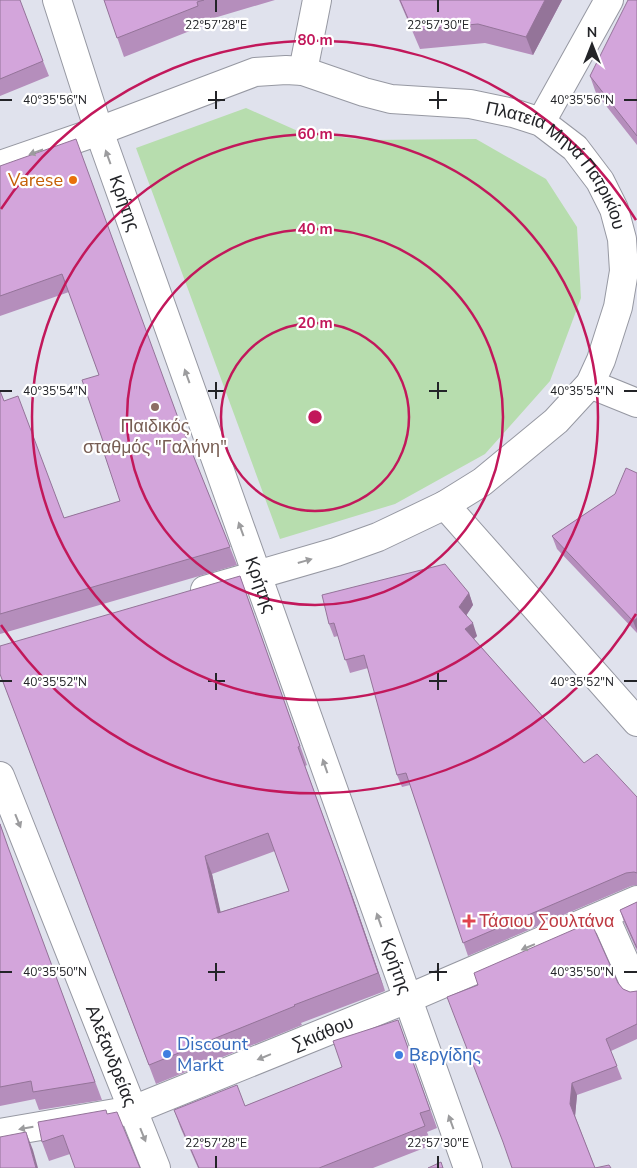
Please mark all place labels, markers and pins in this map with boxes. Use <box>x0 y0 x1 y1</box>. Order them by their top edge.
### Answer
place label: Varese <box>7 168 63 192</box>
marker: Varese <box>67 174 79 186</box>
marker: Παιδικός σταθμός "Γαλήνη" <box>149 401 161 413</box>
centre of rings <box>306 408 324 426</box>
place label: Παιδικός σταθμός "Γαλήνη" <box>83 414 227 459</box>
place label: Τάσιου Σουλτάνα <box>479 909 614 933</box>
marker: Τάσιου Σουλτάνα <box>463 915 475 927</box>
place label: Discount Markt <box>177 1032 249 1077</box>
place label: Βεργίδης <box>409 1043 481 1067</box>
marker: Discount Markt <box>161 1048 173 1060</box>
marker: Βεργίδης <box>393 1049 405 1061</box>

